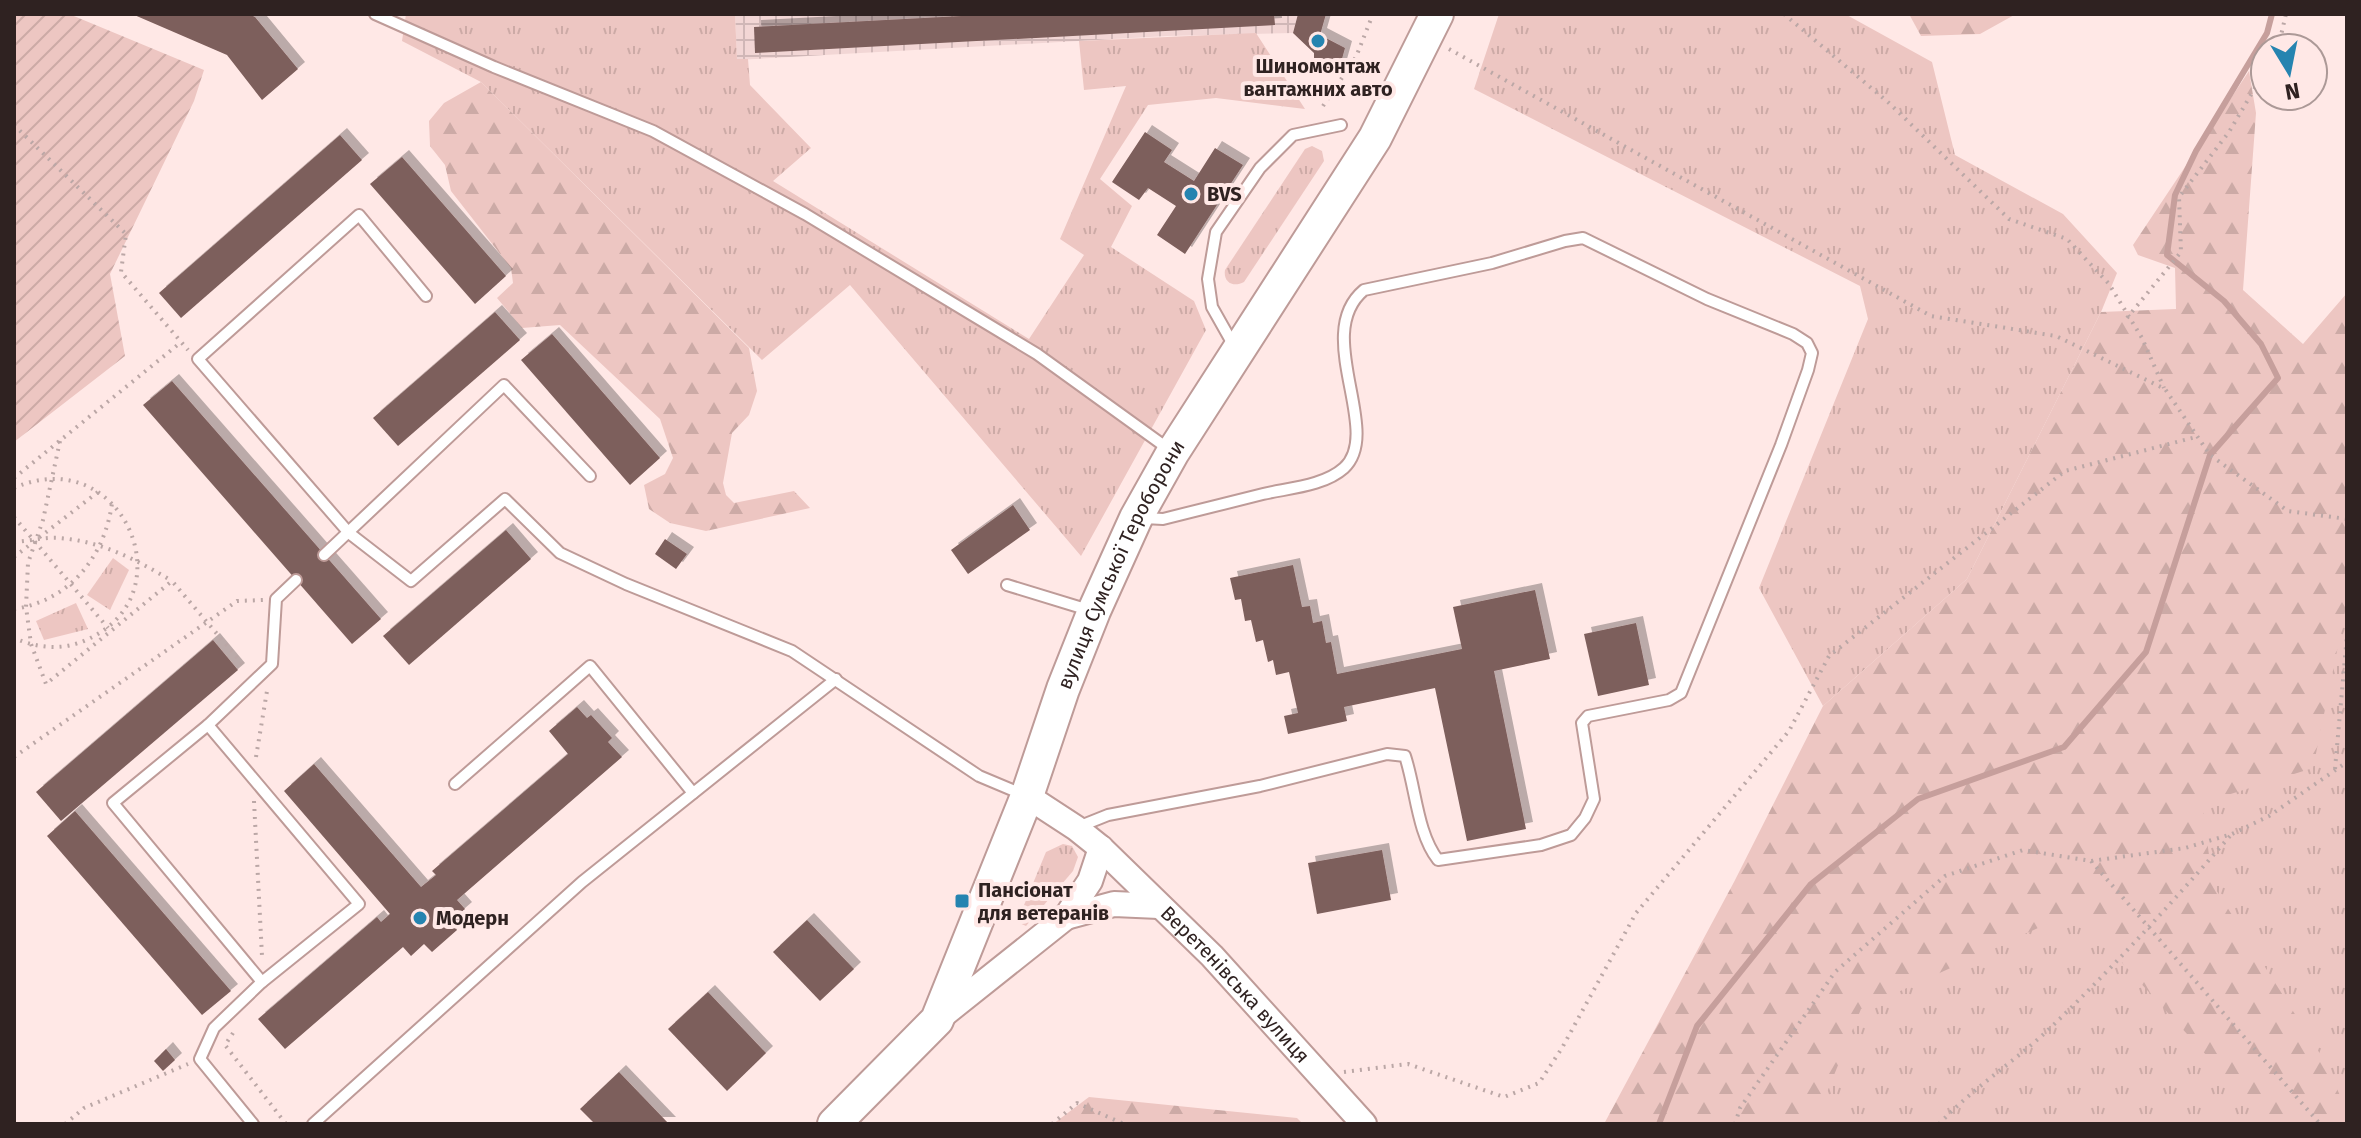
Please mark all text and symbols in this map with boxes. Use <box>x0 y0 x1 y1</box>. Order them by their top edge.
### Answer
marker: Шиномонтаж вантажних авто <box>1309 32 1327 50</box>
north arrow <box>2249 32 2329 112</box>
place label: Шиномонтаж вантажних авто <box>1243 54 1393 101</box>
text: N <box>2283 77 2302 106</box>
place label: BVS <box>1207 182 1242 206</box>
marker: BVS <box>1182 185 1200 203</box>
street label: вулиця Сумської Тероборони <box>1052 435 1190 693</box>
place label: Пансіонат для ветеранів <box>978 878 1109 925</box>
marker: Пансіонат для ветеранів <box>953 892 971 910</box>
street label: Веретенівська вулиця <box>1156 901 1315 1068</box>
place label: Модерн <box>436 906 509 930</box>
marker: Модерн <box>411 909 429 927</box>

